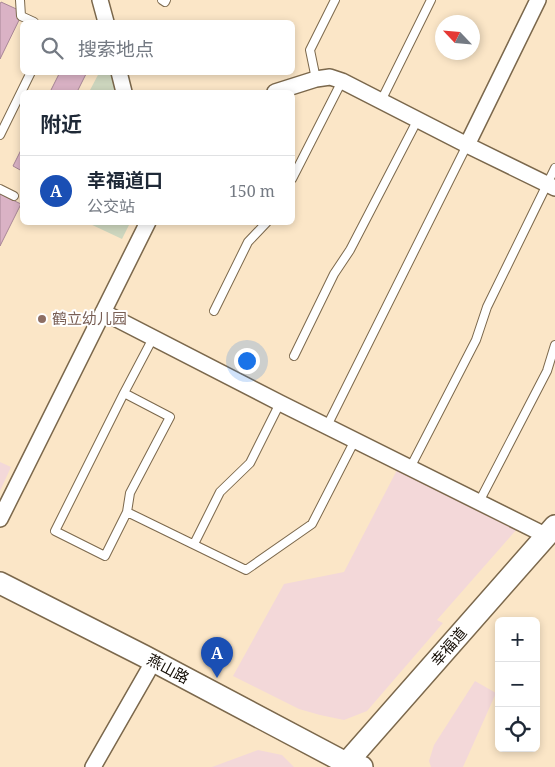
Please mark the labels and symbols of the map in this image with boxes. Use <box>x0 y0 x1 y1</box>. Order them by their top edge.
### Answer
north arrow <box>435 15 480 60</box>
place label: 鹤立幼儿园 <box>52 308 127 328</box>
marker: 鹤立幼儿园 <box>36 313 48 325</box>
your location <box>234 348 260 374</box>
street label: 幸福道 <box>426 623 471 670</box>
pin: A <box>201 637 233 678</box>
street label: 燕山路 <box>144 649 193 688</box>

